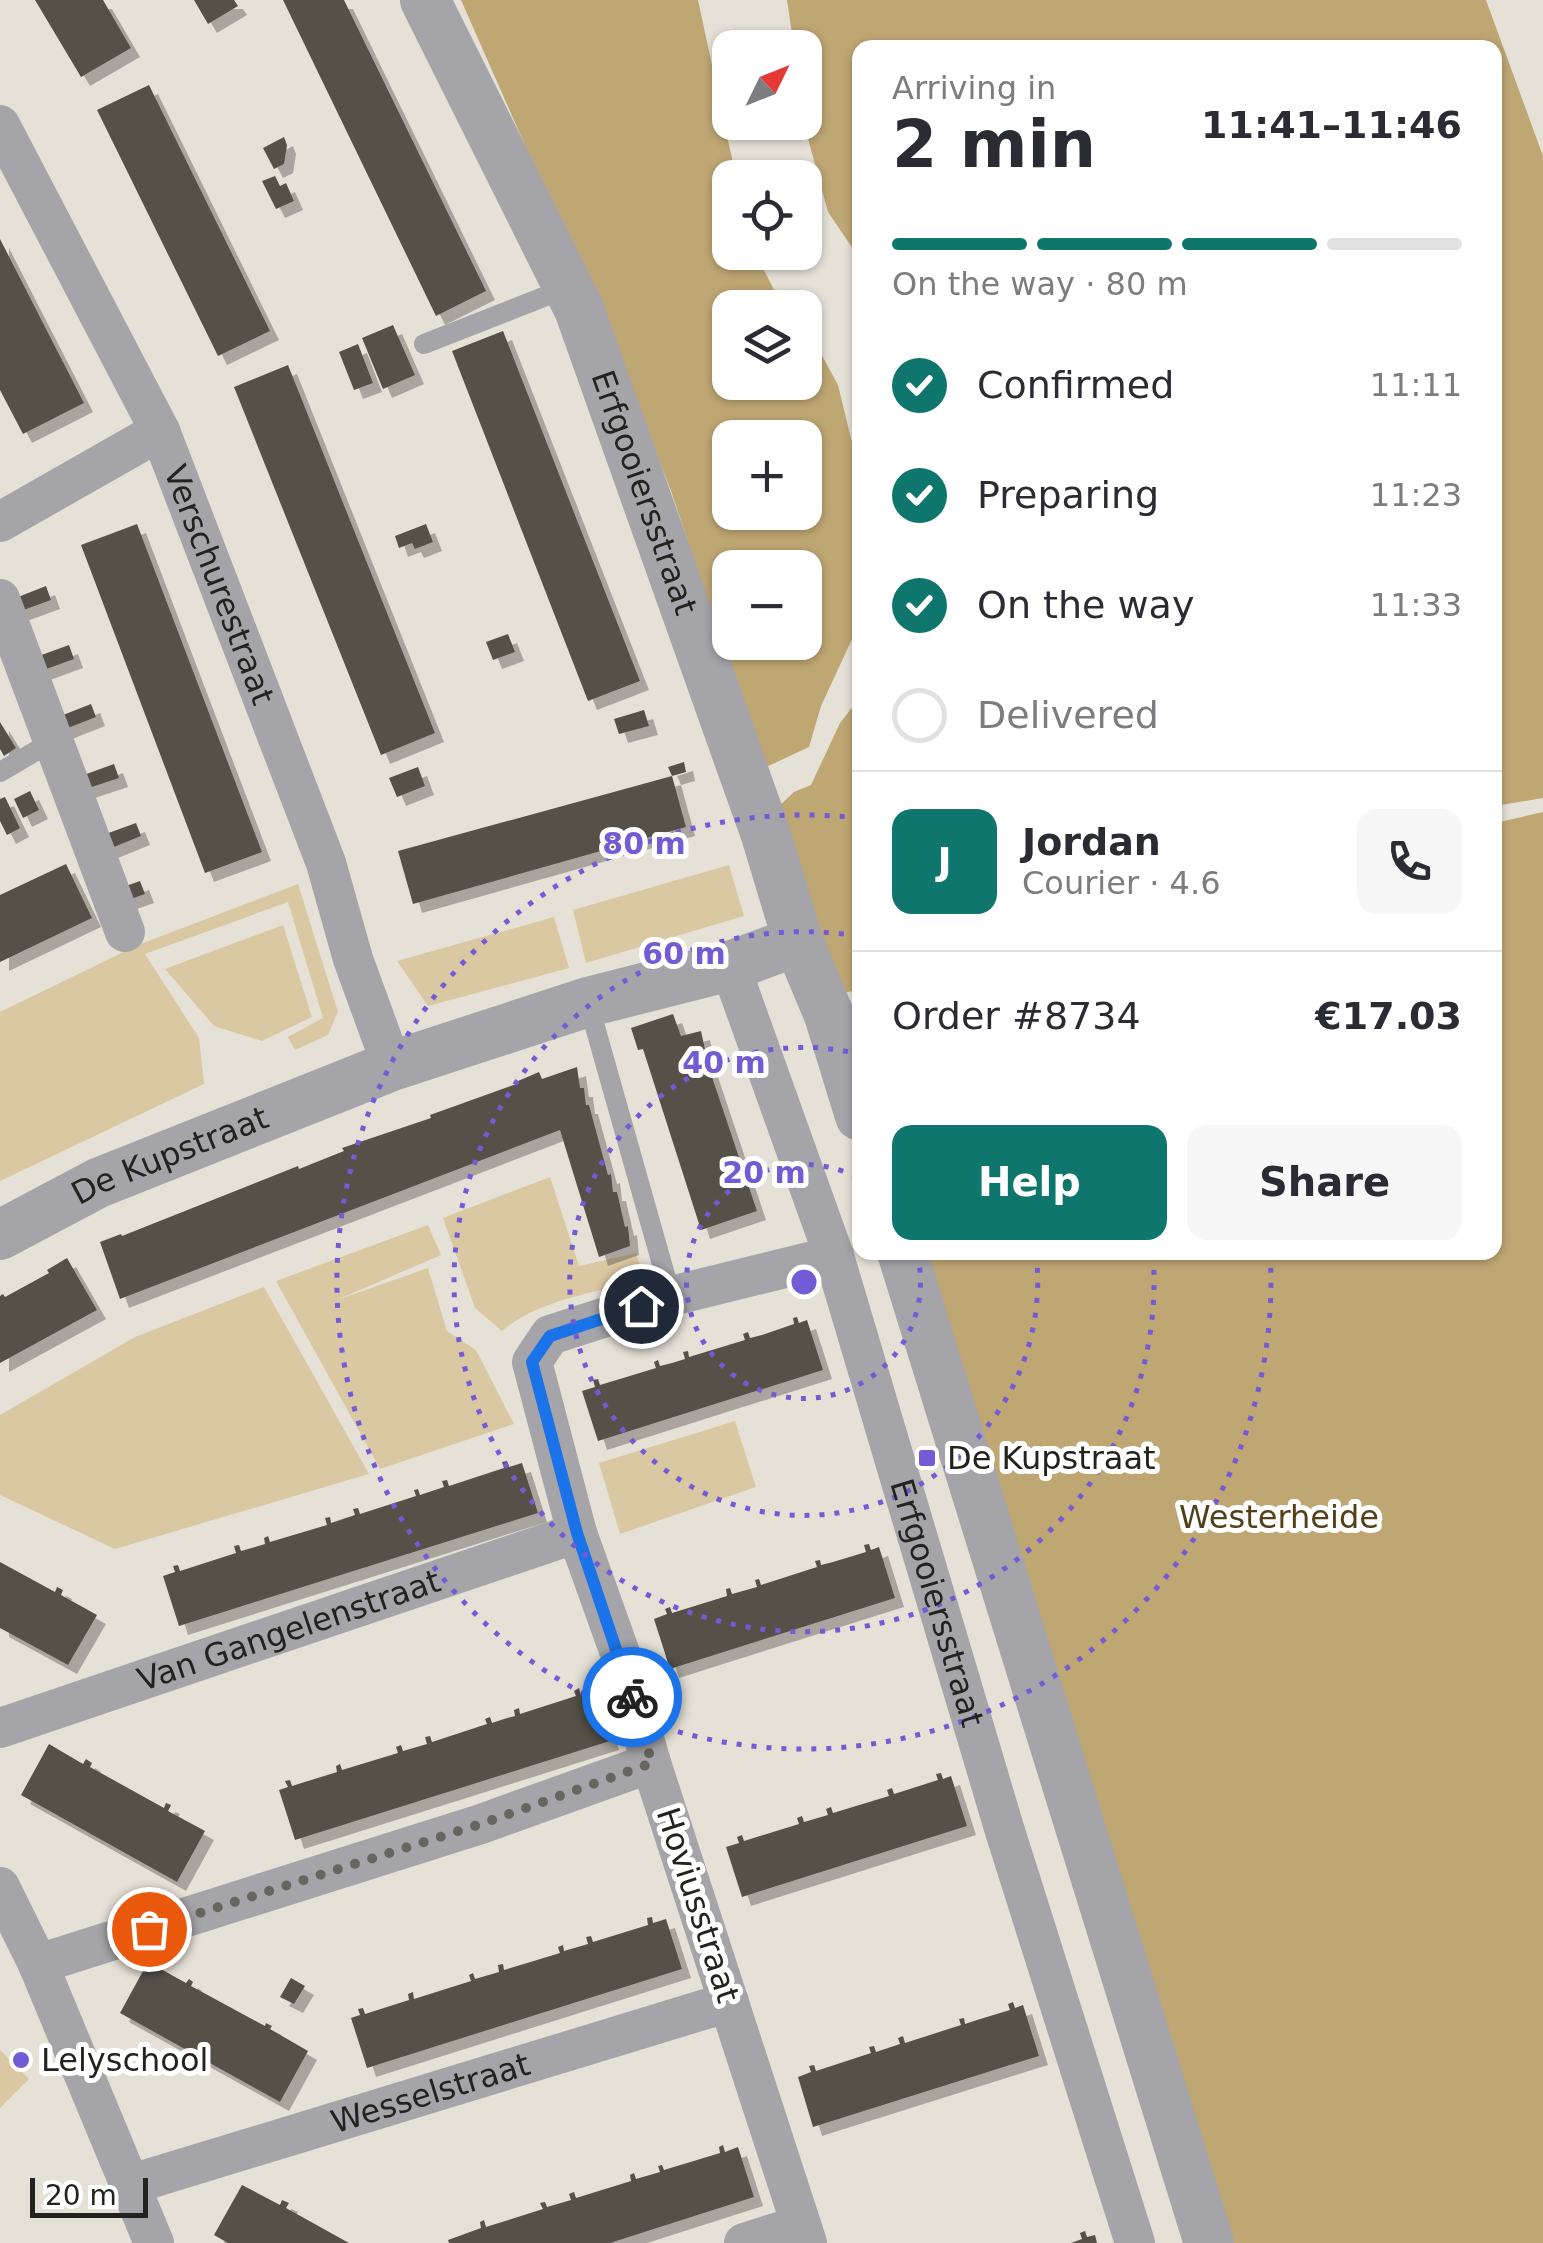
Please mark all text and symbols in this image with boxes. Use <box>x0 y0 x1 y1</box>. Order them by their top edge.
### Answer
north arrow <box>712 30 822 140</box>
map controls <box>712 30 822 660</box>
text: Arriving in <box>892 69 1056 107</box>
text: 11:41–11:46 <box>1201 103 1462 147</box>
text: 2 min <box>892 107 1096 182</box>
button: locate <box>712 160 822 270</box>
text: On the way · 80 m <box>892 265 1188 303</box>
button: layers <box>712 290 822 400</box>
icon: check <box>892 358 947 413</box>
text: Confirmed <box>977 363 1174 407</box>
street label: Erfgooiersstraat <box>583 365 705 620</box>
text: 11:11 <box>1370 366 1462 404</box>
button: + <box>712 420 822 530</box>
street label: Verschurestraat <box>156 460 282 710</box>
icon: check <box>892 468 947 523</box>
text: Preparing <box>977 473 1159 517</box>
text: 11:23 <box>1370 476 1462 514</box>
button: − <box>712 550 822 660</box>
icon: check <box>892 578 947 633</box>
text: On the way <box>977 583 1194 627</box>
text: 11:33 <box>1370 586 1462 624</box>
text: Delivered <box>977 693 1159 737</box>
button: phone <box>1357 809 1462 914</box>
text: Jordan <box>1022 820 1161 864</box>
text: 80 m <box>602 826 686 861</box>
text: J <box>937 839 952 883</box>
text: Courier · 4.6 <box>1022 864 1221 902</box>
text: 60 m <box>642 936 726 971</box>
text: Order #8734 <box>892 994 1141 1038</box>
text: €17.03 <box>1315 994 1462 1038</box>
text: 40 m <box>682 1045 766 1080</box>
street label: De Kupstraat <box>65 1098 274 1213</box>
button: Help <box>892 1125 1167 1240</box>
button: Share <box>1187 1125 1462 1240</box>
text: 20 m <box>722 1155 806 1190</box>
pin <box>599 1264 684 1349</box>
centre of rings <box>786 1264 822 1300</box>
icon: home <box>614 1279 669 1334</box>
place label: De Kupstraat <box>947 1439 1156 1477</box>
marker: De Kupstraat <box>916 1447 938 1469</box>
street label: Erfgooiersstraat <box>882 1474 992 1731</box>
park label: Westerheide <box>1179 1498 1379 1536</box>
street label: Van Gangelenstraat <box>133 1562 445 1699</box>
courier <box>582 1647 682 1747</box>
icon: bike <box>605 1670 660 1725</box>
street label: Hoviusstraat <box>649 1803 747 2007</box>
pin <box>107 1887 192 1972</box>
icon: bag <box>122 1902 177 1957</box>
place label: Lelyschool <box>41 2041 208 2079</box>
street label: Wesselstraat <box>327 2045 534 2141</box>
marker: Lelyschool <box>10 2049 32 2071</box>
scale bar <box>30 2173 148 2218</box>
text: 20 m <box>45 2179 117 2212</box>

